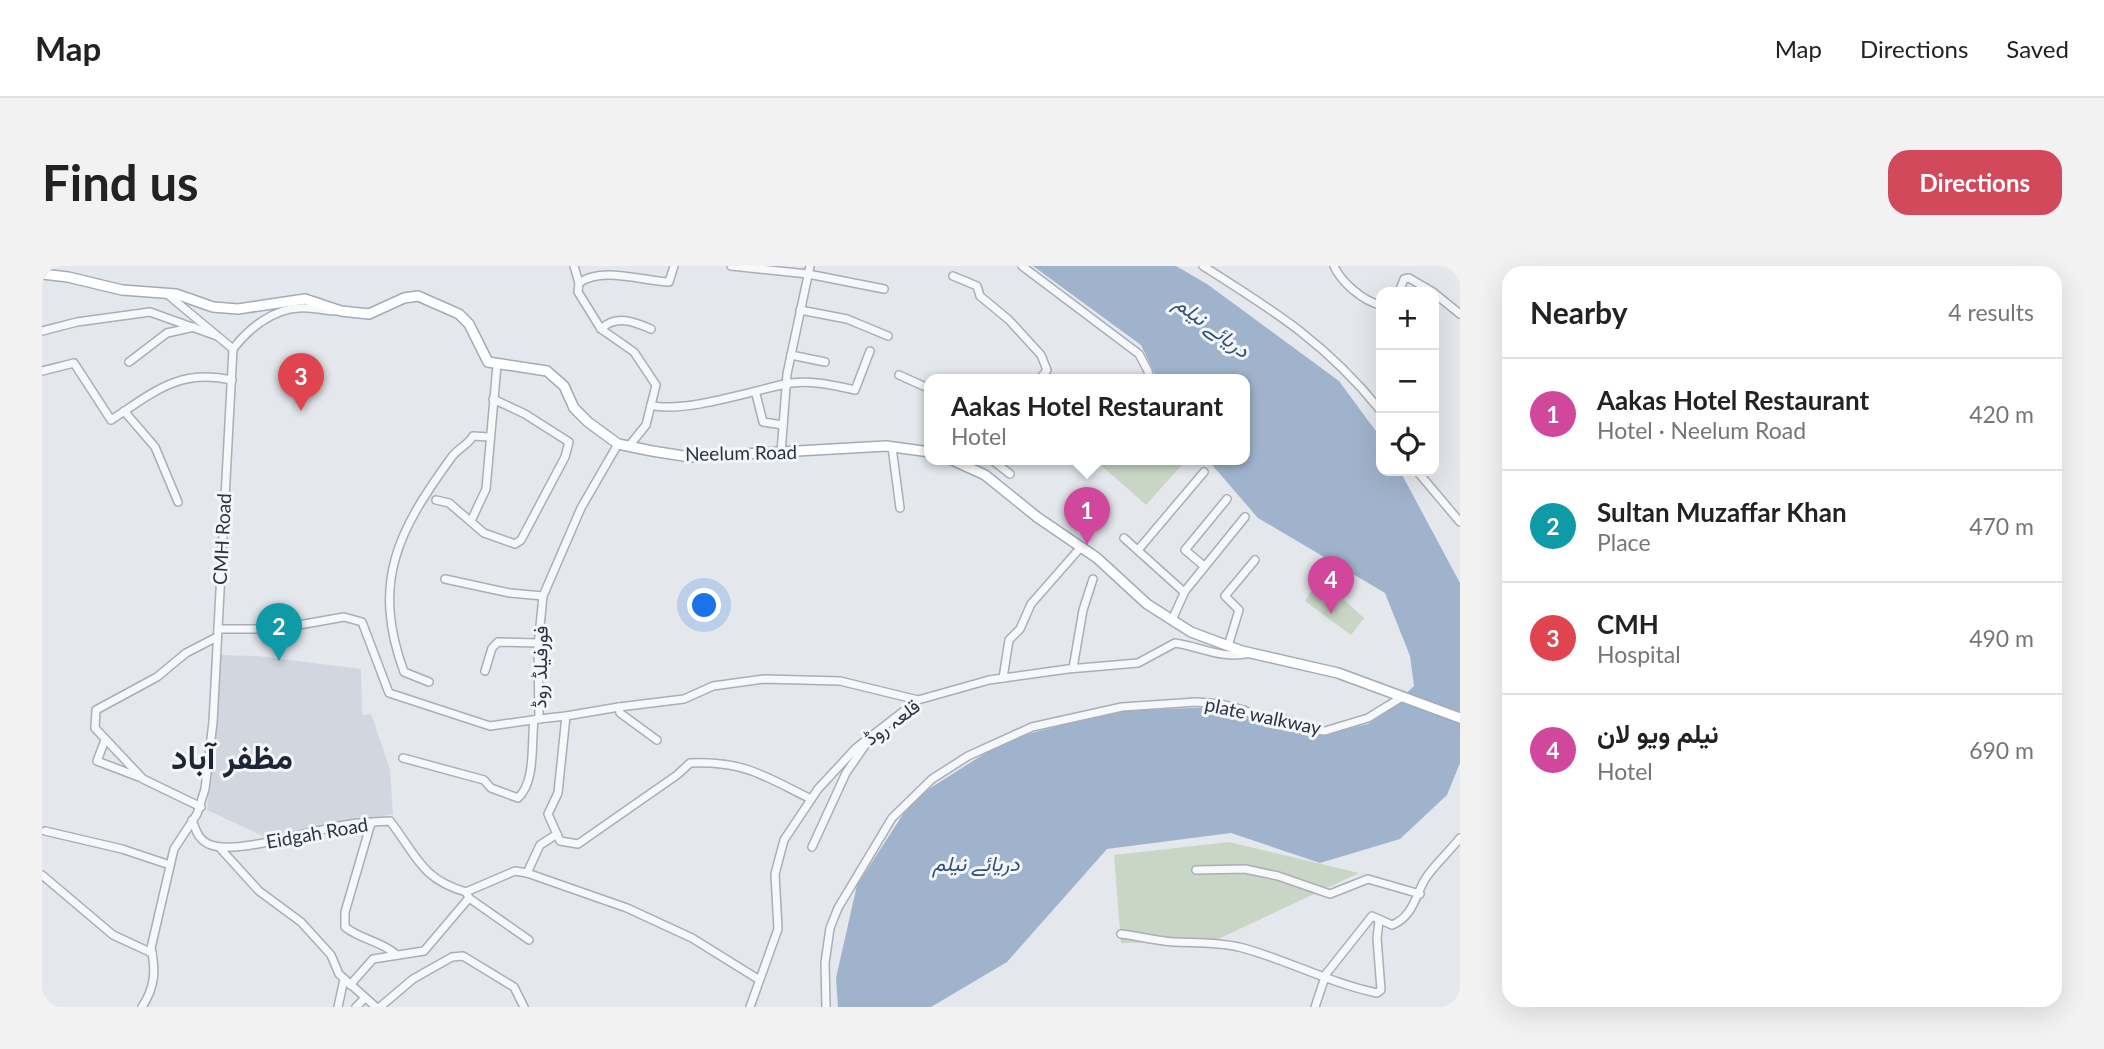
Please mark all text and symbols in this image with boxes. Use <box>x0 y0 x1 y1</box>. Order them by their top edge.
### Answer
text: Map <box>35 28 101 68</box>
text: Map <box>1775 34 1822 63</box>
text: Directions <box>1860 34 1968 63</box>
text: Saved <box>2006 34 2069 63</box>
button: Directions <box>1888 150 2062 215</box>
text: Find us <box>42 153 199 211</box>
map controls <box>1376 287 1439 476</box>
button: + <box>1376 287 1439 350</box>
water label: دریائے نیلم <box>1168 289 1256 365</box>
text: Nearby <box>1530 294 1628 330</box>
text: 4 results <box>1948 298 2034 326</box>
button: − <box>1376 350 1439 413</box>
pin: 3 <box>278 353 324 411</box>
popup <box>924 374 1250 465</box>
text: Aakas Hotel Restaurant <box>1597 384 1869 416</box>
text: Aakas Hotel Restaurant <box>951 390 1223 422</box>
text: 1 <box>1546 400 1560 428</box>
text: 420 m <box>1969 400 2034 428</box>
button: locate <box>1376 413 1439 476</box>
text: Hotel · Neelum Road <box>1597 416 1806 444</box>
text: Hotel <box>951 422 1007 450</box>
street label: Neelum Road <box>685 440 797 465</box>
pin: 1 <box>1064 487 1110 545</box>
street label: CMH Road <box>208 493 235 585</box>
text: Sultan Muzaffar Khan <box>1597 496 1847 528</box>
text: 2 <box>1546 512 1560 540</box>
text: 470 m <box>1969 512 2034 540</box>
text: Place <box>1597 528 1651 556</box>
pin: 4 <box>1308 556 1354 614</box>
your location <box>687 588 721 622</box>
pin: 2 <box>256 603 302 661</box>
text: CMH <box>1597 608 1659 640</box>
text: 3 <box>1546 624 1560 652</box>
text: 490 m <box>1969 624 2034 652</box>
street label: فورفیلڈ روڈ <box>527 625 553 709</box>
text: Hospital <box>1597 640 1681 668</box>
street label: plate walkway <box>1203 692 1323 739</box>
street label: قلعہ روڈ <box>859 694 925 750</box>
text: نیلم ویو لان <box>1597 717 1719 749</box>
district label: مظفر آباد <box>171 736 293 778</box>
text: 4 <box>1546 736 1560 764</box>
text: 690 m <box>1969 736 2034 764</box>
text: Hotel <box>1597 757 1653 785</box>
street label: Eidgah Road <box>264 812 370 853</box>
water label: دریائے نیلم <box>931 850 1021 878</box>

